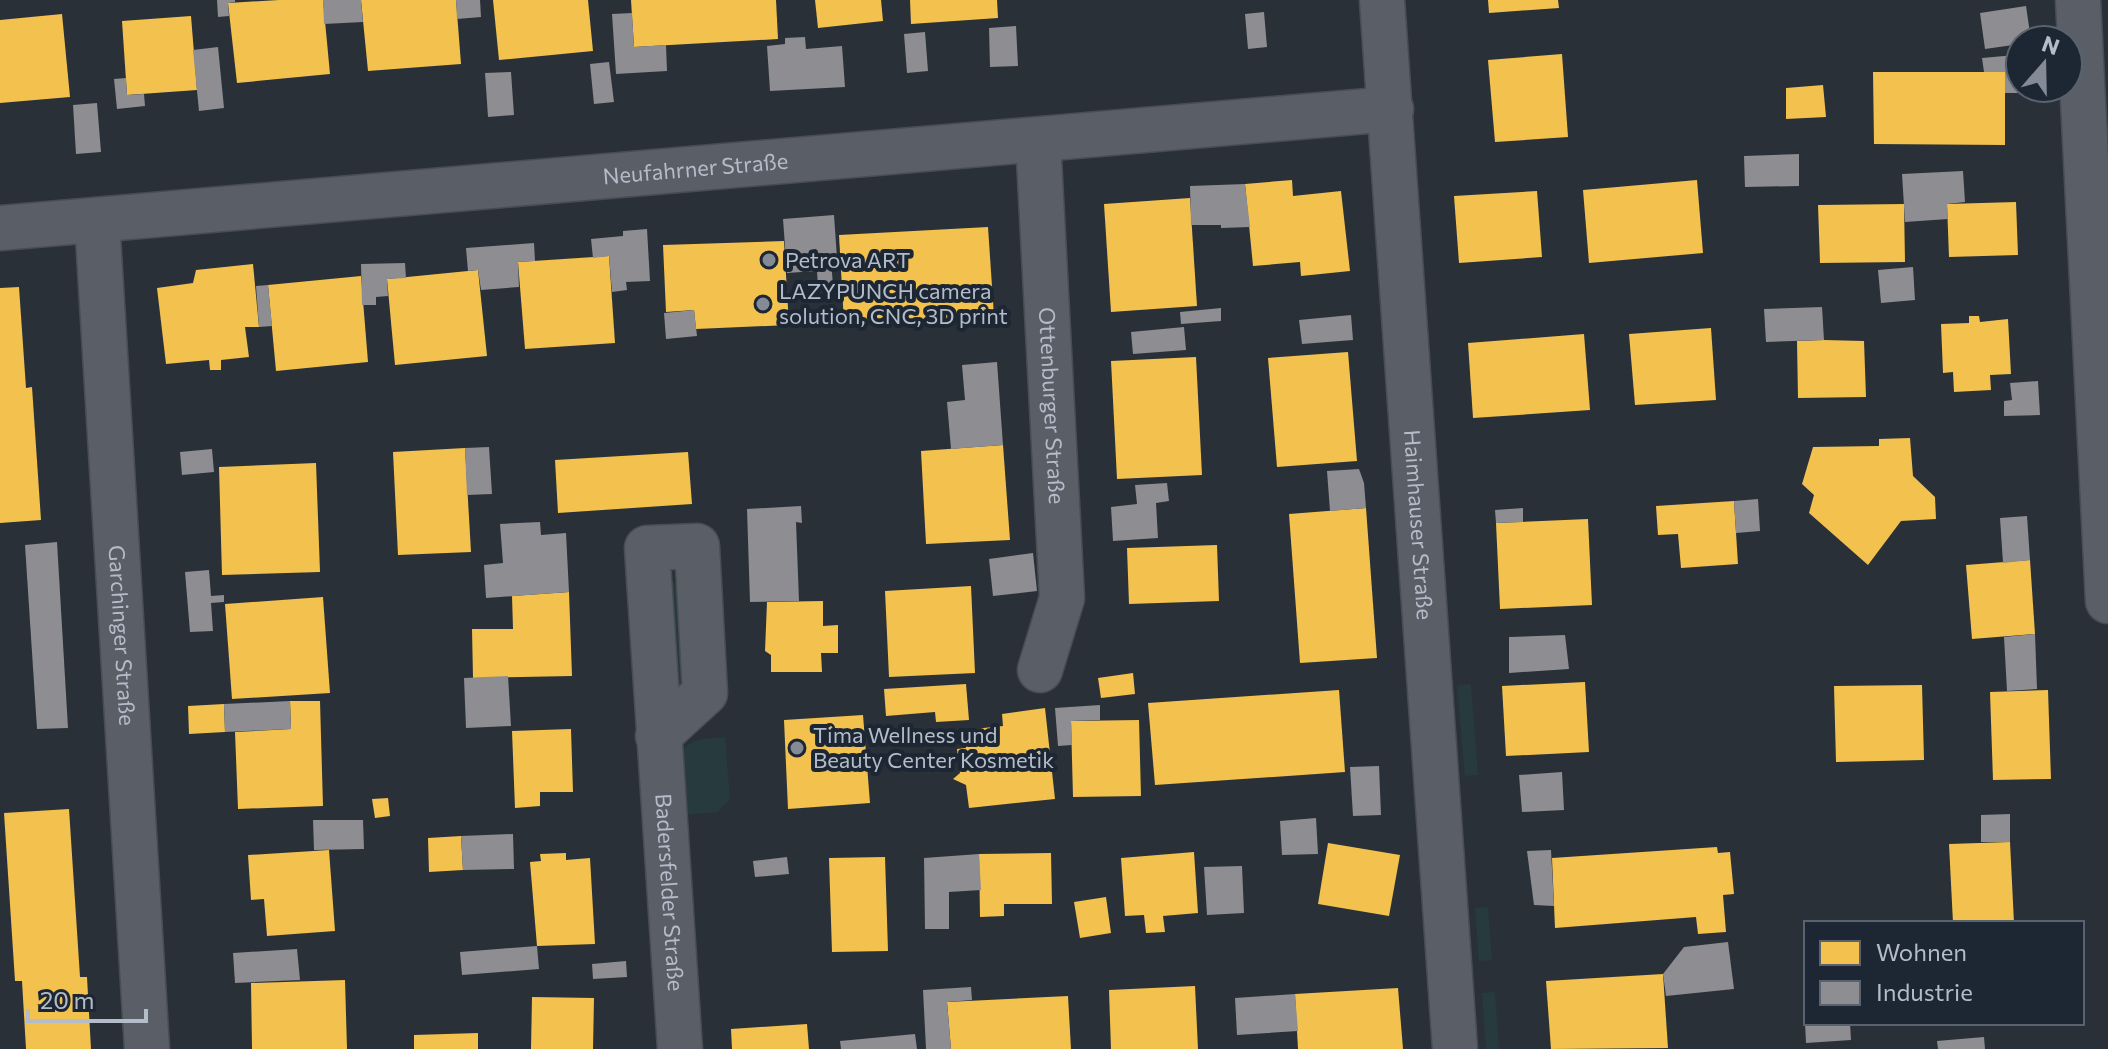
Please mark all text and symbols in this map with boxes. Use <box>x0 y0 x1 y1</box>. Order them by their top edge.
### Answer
north arrow <box>2004 24 2084 104</box>
text: N <box>2039 29 2063 60</box>
street label: Neufahrner Straße <box>602 147 789 189</box>
place label: Petrova ART <box>785 246 910 273</box>
marker: Petrova ART <box>760 251 778 269</box>
place label: LAZYPUNCH camera solution, CNC, 3D print <box>779 277 1008 329</box>
marker: LAZYPUNCH camera solution, CNC, 3D print <box>754 295 772 313</box>
street label: Ottenburger Straße <box>1034 306 1071 505</box>
street label: Haimhauser Straße <box>1399 429 1439 621</box>
street label: Garchinger Straße <box>104 544 141 726</box>
place label: Tima Wellness und Beauty Center Kosmetik <box>813 721 1054 773</box>
marker: Tima Wellness und Beauty Center Kosmetik <box>788 739 806 757</box>
street label: Badersfelder Straße <box>650 793 690 992</box>
legend <box>1804 921 2084 1025</box>
text: Wohnen <box>1876 937 1967 966</box>
scale bar <box>28 973 146 1023</box>
text: Industrie <box>1876 977 1973 1006</box>
text: 20 m <box>40 985 94 1014</box>

